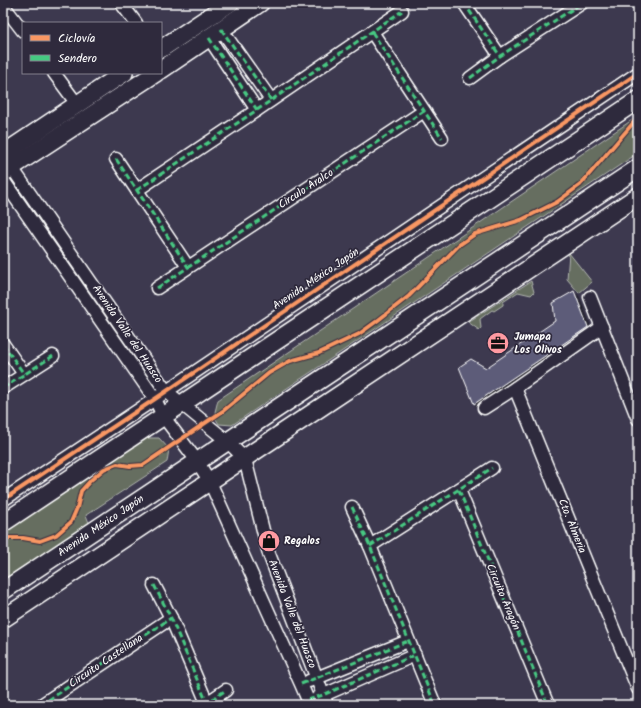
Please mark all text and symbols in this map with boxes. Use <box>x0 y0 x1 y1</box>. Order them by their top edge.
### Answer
legend <box>22 22 162 74</box>
text: Ciclovía <box>58 29 96 48</box>
text: Sendero <box>58 49 97 68</box>
street label: Circulo Aralco <box>275 164 337 214</box>
street label: Avenida México Japón <box>269 243 363 315</box>
street label: Avenida Valle del Huasco <box>87 281 167 387</box>
place label: Jumapa Los Olivos <box>514 328 563 359</box>
office icon: Jumapa Los Olivos <box>485 330 511 356</box>
street label: Avenida México Japón <box>54 490 148 562</box>
street label: Cto. Almeria <box>553 496 591 556</box>
shop icon: Regalos <box>256 528 282 554</box>
place label: Regalos <box>284 532 321 550</box>
street label: Avenida Valle del Huasco <box>263 557 321 671</box>
street label: Circuito Aragón <box>481 561 525 633</box>
street label: Circuito Castellana <box>65 629 147 693</box>

